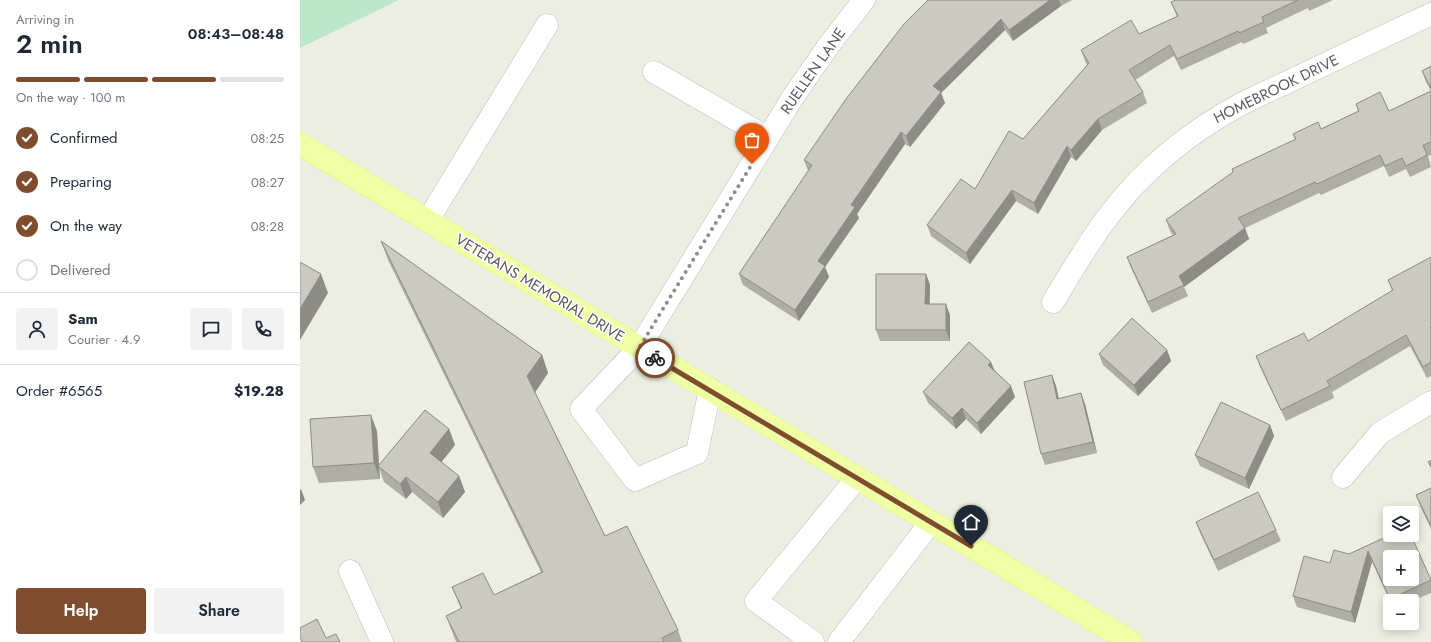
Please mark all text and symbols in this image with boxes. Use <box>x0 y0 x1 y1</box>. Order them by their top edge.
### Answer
text: Arriving in <box>16 10 74 29</box>
text: 08:43–08:48 <box>188 23 284 45</box>
street label: RUELLEN LANE <box>775 23 851 119</box>
text: 2 min <box>16 25 83 63</box>
street label: HOMEBROOK DRIVE <box>1210 49 1342 129</box>
text: On the way · 100 m <box>16 88 125 107</box>
pin <box>735 123 769 164</box>
icon: check <box>16 127 38 149</box>
text: Confirmed <box>50 127 118 149</box>
text: 08:25 <box>250 129 284 148</box>
icon: bag <box>741 129 763 151</box>
icon: check <box>16 171 38 193</box>
text: Preparing <box>50 171 112 193</box>
text: 08:27 <box>251 173 284 192</box>
icon: check <box>16 215 38 237</box>
text: On the way <box>50 215 122 237</box>
text: 08:28 <box>251 217 284 236</box>
street label: VETERANS MEMORIAL DRIVE <box>451 229 629 347</box>
text: Delivered <box>50 259 111 281</box>
button: person <box>16 308 58 350</box>
text: Sam <box>68 308 98 330</box>
button: chat <box>190 308 232 350</box>
button: phone <box>242 308 284 350</box>
text: Courier · 4.9 <box>68 330 141 349</box>
courier <box>635 338 675 378</box>
icon: bike <box>644 347 666 369</box>
text: Order #6565 <box>16 380 102 402</box>
text: $19.28 <box>234 380 284 402</box>
pin <box>954 505 988 546</box>
map controls <box>1383 506 1419 630</box>
button: layers <box>1383 506 1419 542</box>
icon: home <box>960 511 982 533</box>
button: + <box>1383 550 1419 586</box>
button: Help <box>16 588 146 634</box>
button: Share <box>154 588 284 634</box>
button: − <box>1383 594 1419 630</box>

